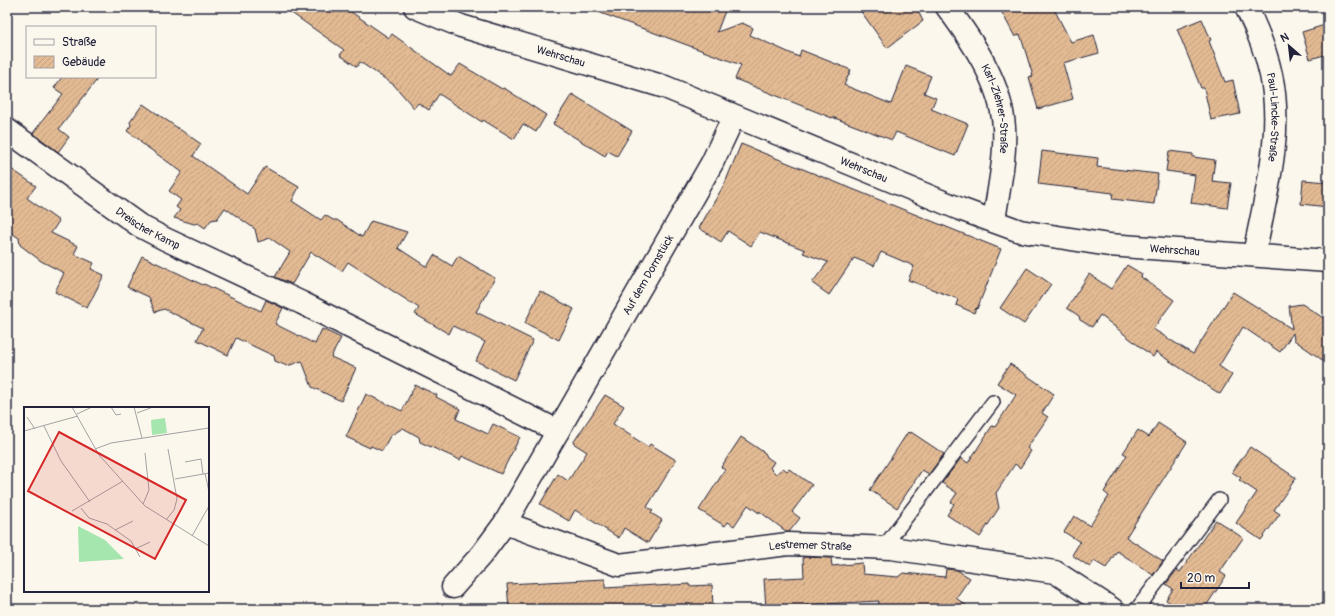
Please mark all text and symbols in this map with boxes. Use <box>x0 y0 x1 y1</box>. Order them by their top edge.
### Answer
legend <box>26 26 156 78</box>
north arrow <box>1269 26 1309 66</box>
text: N <box>1278 30 1291 45</box>
text: Straße <box>62 35 96 50</box>
street label: Wehrschau <box>535 43 587 70</box>
text: Gebäude <box>62 55 106 70</box>
street label: Karl-Ziehrer-Straße <box>978 62 1010 154</box>
street label: Paul-Lincke-Straße <box>1264 71 1281 163</box>
street label: Wehrschau <box>838 154 889 185</box>
street label: Dreischer Kamp <box>113 205 182 252</box>
street label: Auf dem Dornstück <box>620 232 677 317</box>
street label: Wehrschau <box>1149 242 1200 259</box>
inset map <box>24 407 209 592</box>
street label: Lestremer Straße <box>768 538 852 553</box>
scale bar <box>1181 564 1249 590</box>
text: 20 m <box>1187 571 1216 586</box>

